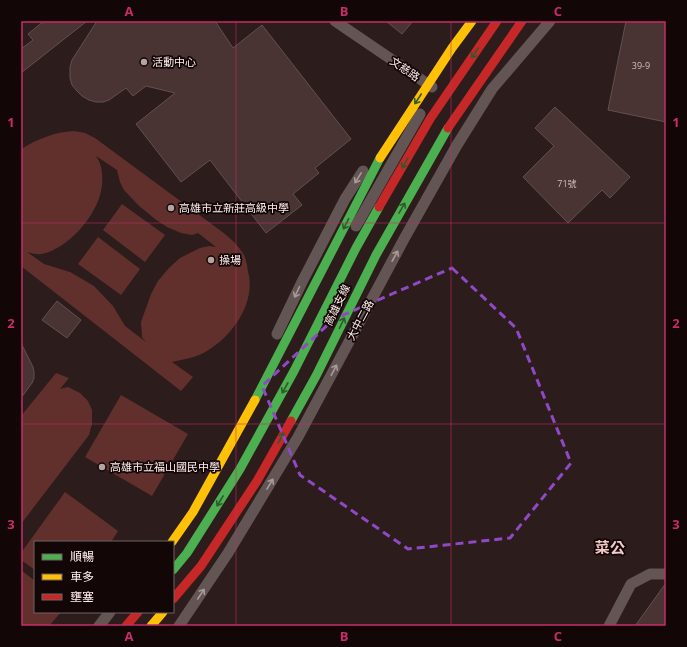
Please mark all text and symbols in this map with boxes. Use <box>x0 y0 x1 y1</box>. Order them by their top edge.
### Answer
text: A <box>125 2 134 20</box>
text: B <box>340 2 349 20</box>
text: C <box>554 2 562 20</box>
one-way arrow <box>471 47 479 58</box>
street label: 文慈路 <box>387 53 423 84</box>
place label: 活動中心 <box>152 54 196 69</box>
marker: 活動中心 <box>139 57 149 67</box>
house number: 39-9 <box>632 59 650 72</box>
one-way arrow <box>414 94 423 105</box>
text: 1 <box>7 113 15 131</box>
text: 1 <box>672 113 680 131</box>
one-way arrow <box>400 157 408 169</box>
one-way arrow <box>354 172 362 183</box>
house number: 71號 <box>557 177 577 190</box>
place label: 高雄市立新莊高級中學 <box>179 200 289 215</box>
one-way arrow <box>399 202 407 214</box>
marker: 高雄市立新莊高級中學 <box>166 203 176 213</box>
one-way arrow <box>342 217 349 229</box>
one-way arrow <box>392 250 399 262</box>
place label: 操場 <box>219 252 241 267</box>
marker: 操場 <box>206 255 216 265</box>
street label: 高雄支線 <box>320 282 353 328</box>
one-way arrow <box>293 286 300 298</box>
street label: 大中二路 <box>343 297 377 343</box>
text: 2 <box>7 314 15 332</box>
text: 2 <box>672 314 680 332</box>
one-way arrow <box>339 317 346 329</box>
one-way arrow <box>330 364 338 376</box>
one-way arrow <box>280 382 288 394</box>
one-way arrow <box>278 432 285 444</box>
place label: 高雄市立福山國民中學 <box>110 459 220 474</box>
marker: 高雄市立福山國民中學 <box>97 462 107 472</box>
one-way arrow <box>266 479 274 490</box>
one-way arrow <box>216 495 224 506</box>
text: 3 <box>7 515 15 533</box>
text: 3 <box>672 515 680 533</box>
district label: 菜公 <box>595 537 625 557</box>
legend <box>34 541 174 613</box>
text: 順暢 <box>70 548 94 565</box>
text: 車多 <box>70 568 94 585</box>
text: 壅塞 <box>70 588 94 605</box>
one-way arrow <box>197 588 205 599</box>
text: A <box>125 627 134 645</box>
text: B <box>340 627 349 645</box>
text: C <box>554 627 562 645</box>

